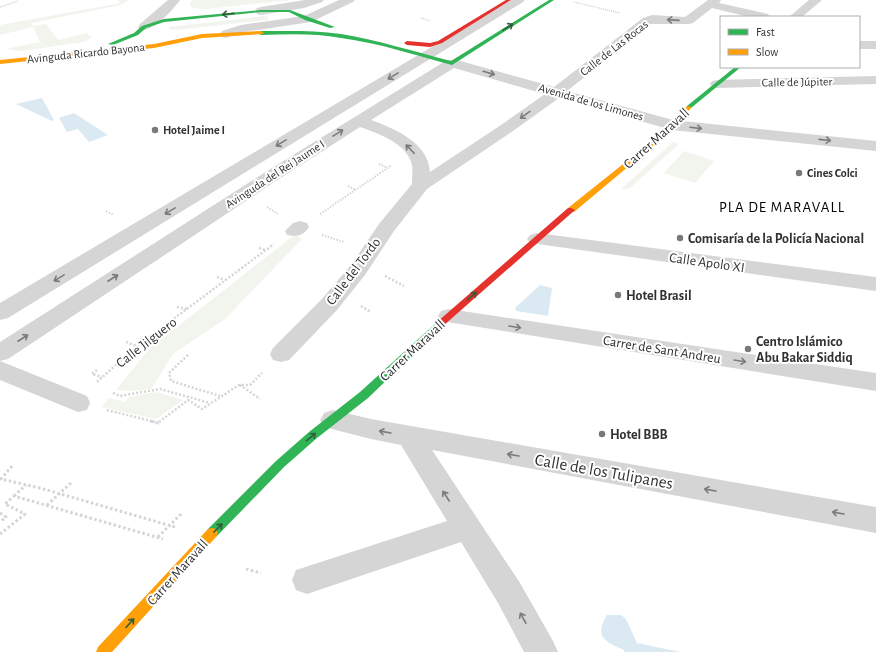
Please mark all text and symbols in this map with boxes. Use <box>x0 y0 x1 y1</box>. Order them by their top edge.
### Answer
one-way arrow <box>222 10 235 18</box>
legend <box>720 16 860 68</box>
one-way arrow <box>667 17 680 24</box>
street label: Calle de Las Rocas <box>578 18 650 78</box>
one-way arrow <box>502 23 513 31</box>
text: Fast <box>756 26 775 38</box>
street label: Avinguda Ricardo Bayona <box>27 41 146 66</box>
text: Slow <box>756 46 778 58</box>
one-way arrow <box>483 70 496 77</box>
one-way arrow <box>387 73 399 81</box>
street label: Calle de Júpiter <box>762 75 833 89</box>
street label: Avenida de los Limones <box>537 81 645 123</box>
street label: Carrer Maravall <box>621 106 692 172</box>
one-way arrow <box>520 111 531 119</box>
place label: Hotel Jaime I <box>163 124 225 136</box>
one-way arrow <box>689 124 702 132</box>
marker: Hotel Jaime I <box>150 125 160 135</box>
one-way arrow <box>332 129 344 137</box>
one-way arrow <box>818 137 831 144</box>
street label: Avinguda del Rei Jaume I <box>223 138 327 210</box>
one-way arrow <box>275 140 287 148</box>
one-way arrow <box>406 144 415 154</box>
place label: Cines Colci <box>807 167 858 179</box>
marker: Cines Colci <box>794 168 804 178</box>
district label: PLA DE MARAVALL <box>719 200 845 215</box>
one-way arrow <box>164 207 176 215</box>
place label: Comisaría de la Policía Nacional <box>688 232 864 246</box>
marker: Comisaría de la Policía Nacional <box>675 233 685 243</box>
street label: Calle del Tordo <box>324 235 384 308</box>
street label: Calle Apolo XI <box>668 251 745 275</box>
one-way arrow <box>53 274 65 282</box>
one-way arrow <box>107 274 119 282</box>
place label: Hotel Brasil <box>626 289 692 303</box>
marker: Hotel Brasil <box>613 290 623 300</box>
one-way arrow <box>466 292 476 301</box>
street label: Calle Jilguero <box>114 315 180 371</box>
street label: Carrer Maravall <box>378 317 448 384</box>
one-way arrow <box>508 323 521 331</box>
one-way arrow <box>17 333 29 341</box>
street label: Carrer de Sant Andreu <box>602 334 722 366</box>
place label: Centro Islámico Abu Bakar Siddiq <box>756 335 853 365</box>
marker: Centro Islámico Abu Bakar Siddiq <box>743 344 753 354</box>
one-way arrow <box>733 357 746 365</box>
one-way arrow <box>379 428 392 436</box>
place label: Hotel BBB <box>610 428 668 442</box>
marker: Hotel BBB <box>597 429 607 439</box>
one-way arrow <box>306 432 316 441</box>
one-way arrow <box>507 451 520 459</box>
street label: Calle de los Tulipanes <box>533 451 674 492</box>
one-way arrow <box>704 486 717 494</box>
one-way arrow <box>442 490 450 502</box>
one-way arrow <box>831 509 844 517</box>
one-way arrow <box>213 523 223 533</box>
street label: Carrer Maravall <box>145 537 211 608</box>
one-way arrow <box>518 612 526 624</box>
one-way arrow <box>125 618 135 628</box>

